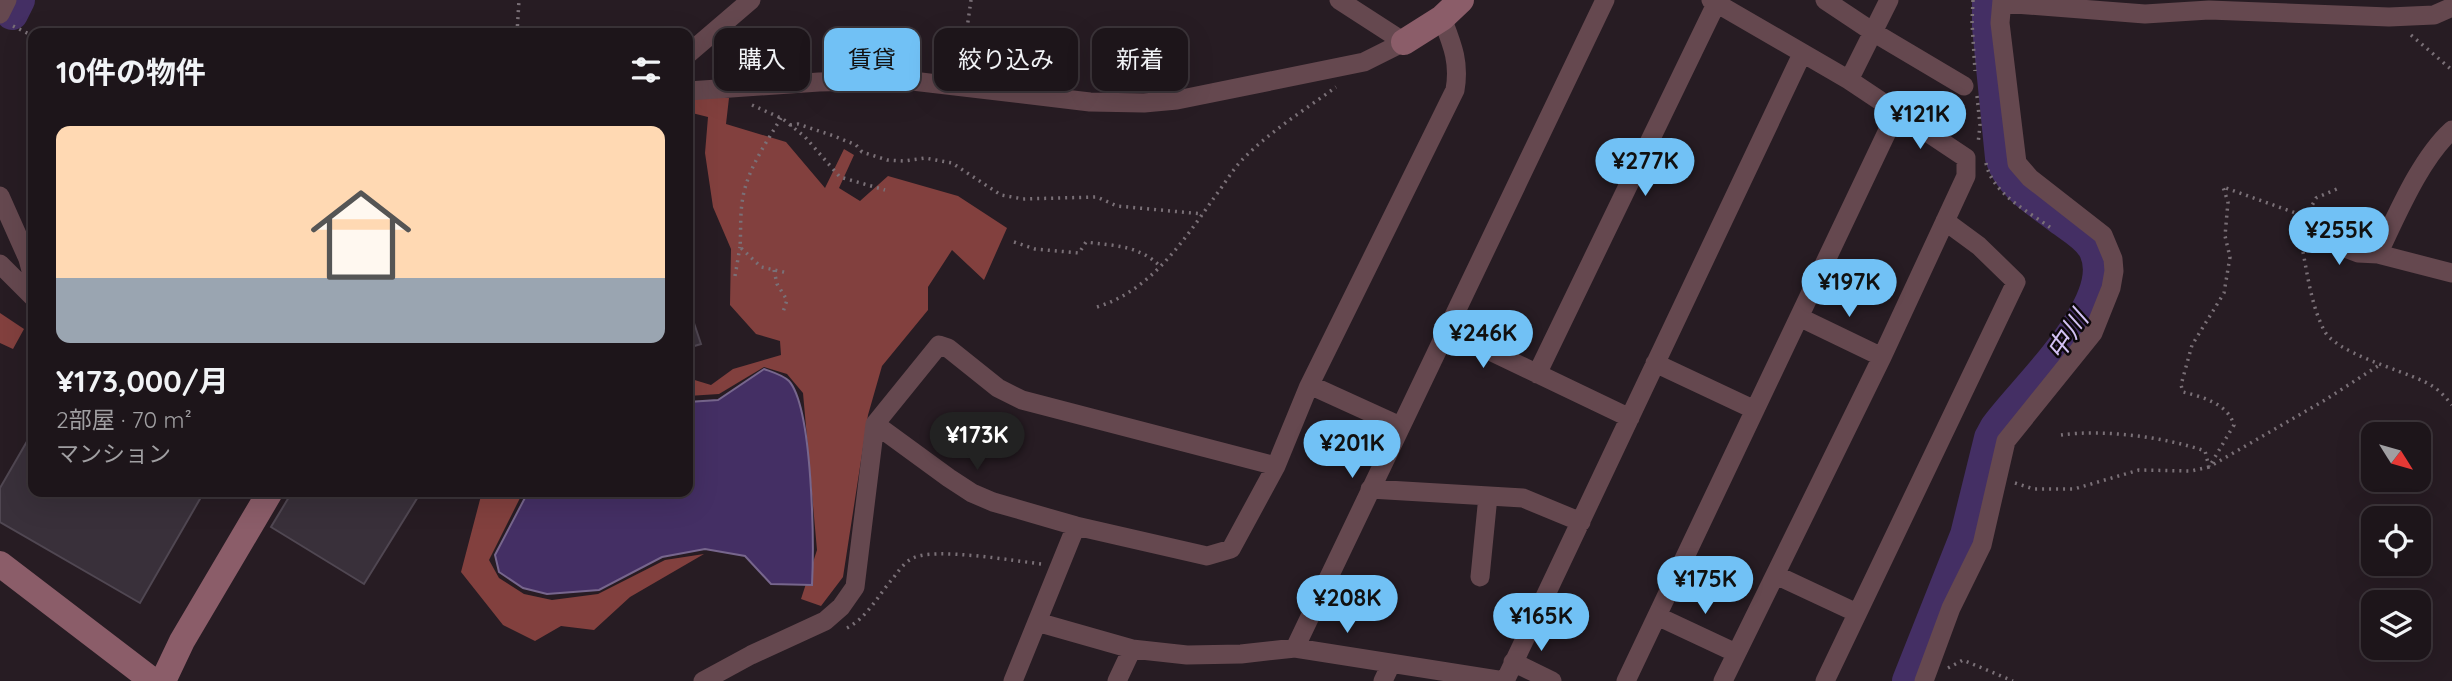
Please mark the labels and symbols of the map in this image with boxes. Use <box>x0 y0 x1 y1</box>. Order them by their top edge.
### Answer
pin: ¥121K <box>1871 92 1969 151</box>
pin: ¥277K <box>1596 138 1694 198</box>
pin: ¥255K <box>2290 208 2388 267</box>
pin: ¥197K <box>1800 260 1898 319</box>
water label: 中川 <box>2038 301 2096 366</box>
pin: ¥246K <box>1434 310 1532 370</box>
pin: ¥173K <box>928 412 1026 472</box>
pin: ¥201K <box>1303 420 1401 480</box>
north arrow <box>2361 422 2431 492</box>
pin: ¥175K <box>1656 556 1754 616</box>
pin: ¥208K <box>1298 576 1396 635</box>
pin: ¥165K <box>1492 594 1590 653</box>

